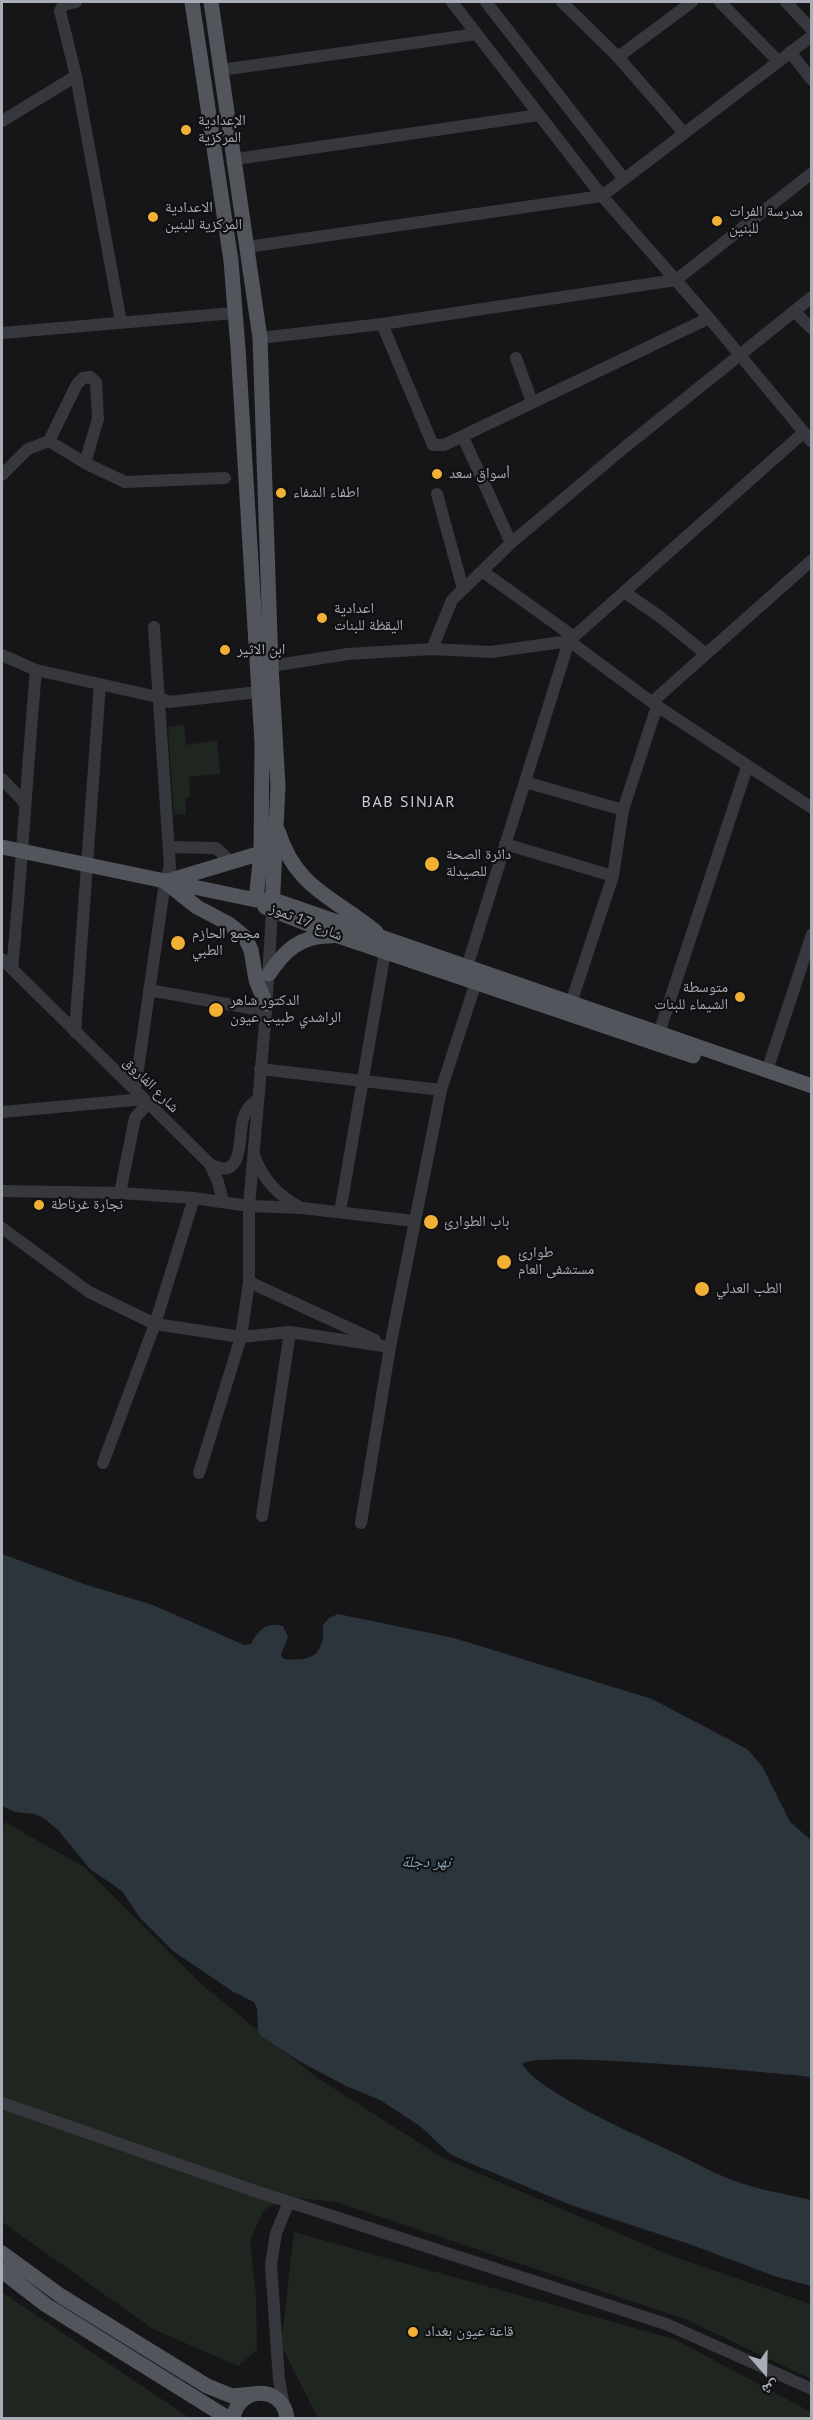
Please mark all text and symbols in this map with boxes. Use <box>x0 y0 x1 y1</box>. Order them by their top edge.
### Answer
place label: الإعدادية المركزية <box>198 112 246 147</box>
marker: الإعدادية المركزية <box>179 123 193 137</box>
place label: الاعدادية المركزية للبنين <box>165 199 242 234</box>
place label: مدرسة الفرات للبنين <box>729 203 803 238</box>
marker: الاعدادية المركزية للبنين <box>146 210 160 224</box>
marker: مدرسة الفرات للبنين <box>710 214 724 228</box>
place label: أسواق سعد <box>449 465 510 483</box>
marker: أسواق سعد <box>430 467 444 481</box>
place label: اطفاء الشفاء <box>293 484 359 502</box>
marker: اطفاء الشفاء <box>274 486 288 500</box>
place label: اعدادية اليقظة للبنات <box>334 600 403 635</box>
marker: اعدادية اليقظة للبنات <box>315 611 329 625</box>
place label: ابن الاثير <box>237 641 285 659</box>
marker: ابن الاثير <box>218 643 232 657</box>
district label: BAB SINJAR <box>362 792 456 812</box>
place label: دائرة الصحة للصيدلة <box>446 846 511 881</box>
marker: دائرة الصحة للصيدلة <box>423 855 441 873</box>
street label: شارع 17 تموز <box>267 899 345 945</box>
place label: مجمع الحازم الطبي <box>192 925 260 960</box>
marker: مجمع الحازم الطبي <box>169 934 187 952</box>
place label: متوسطة الشيماء للبنات <box>654 979 728 1014</box>
marker: متوسطة الشيماء للبنات <box>733 990 747 1004</box>
place label: الدكتور شاهر الراشدي طبيب عيون <box>230 992 341 1027</box>
marker: الدكتور شاهر الراشدي طبيب عيون <box>207 1001 225 1019</box>
street label: شارع الفاروق <box>119 1053 183 1117</box>
place label: نجارة غرناطة <box>51 1196 123 1214</box>
marker: نجارة غرناطة <box>32 1198 46 1212</box>
marker: باب الطوارئ <box>422 1213 440 1231</box>
place label: باب الطوارئ <box>444 1213 509 1231</box>
place label: طوارئ مستشفى العام <box>518 1244 594 1279</box>
marker: طوارئ مستشفى العام <box>495 1253 513 1271</box>
marker: الطب العدلي <box>693 1280 711 1298</box>
place label: الطب العدلي <box>716 1280 782 1298</box>
water label: نهر دجلة <box>401 1852 451 1872</box>
place label: قاعة عيون بغداد <box>425 2323 513 2341</box>
marker: قاعة عيون بغداد <box>406 2325 420 2339</box>
north arrow <box>735 2342 795 2402</box>
text: ش <box>760 2377 783 2401</box>

